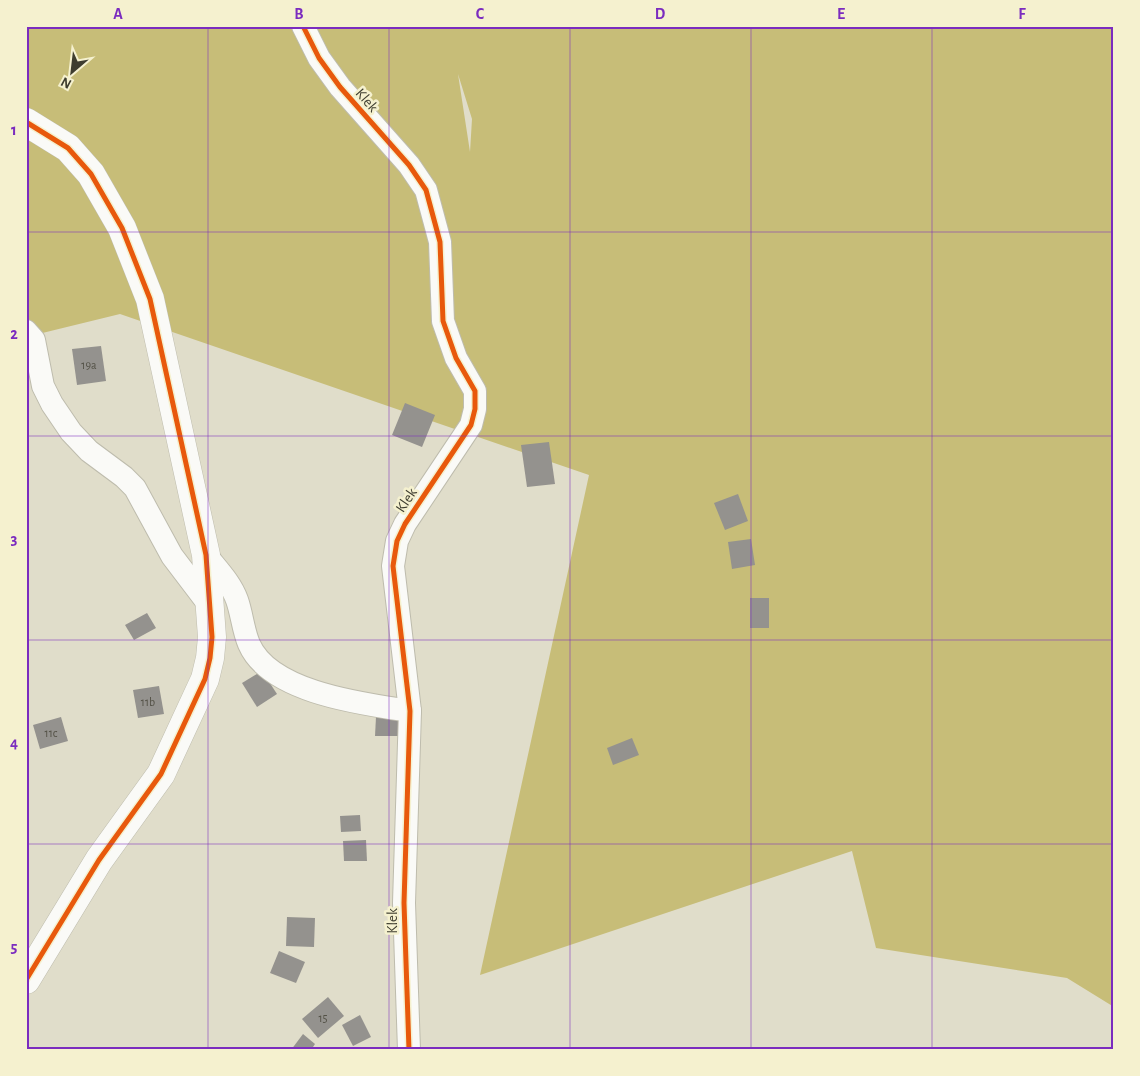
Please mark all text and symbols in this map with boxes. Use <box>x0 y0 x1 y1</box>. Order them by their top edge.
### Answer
text: A <box>113 6 123 22</box>
text: B <box>294 6 304 22</box>
text: C <box>476 6 485 22</box>
text: D <box>655 6 666 22</box>
text: E <box>837 6 845 22</box>
text: F <box>1018 6 1026 22</box>
north arrow <box>48 48 98 98</box>
text: N <box>59 74 74 91</box>
street label: Klek <box>353 86 381 115</box>
text: 1 <box>11 122 17 138</box>
text: 2 <box>10 326 18 342</box>
house number: 19a <box>81 359 97 371</box>
street label: Klek <box>393 485 420 515</box>
text: 3 <box>11 531 18 547</box>
house number: 11b <box>141 696 155 708</box>
house number: 11c <box>45 727 58 739</box>
text: 4 <box>10 735 18 751</box>
street label: Klek <box>385 908 400 934</box>
text: 5 <box>11 939 18 955</box>
house number: 15 <box>318 1012 328 1024</box>

